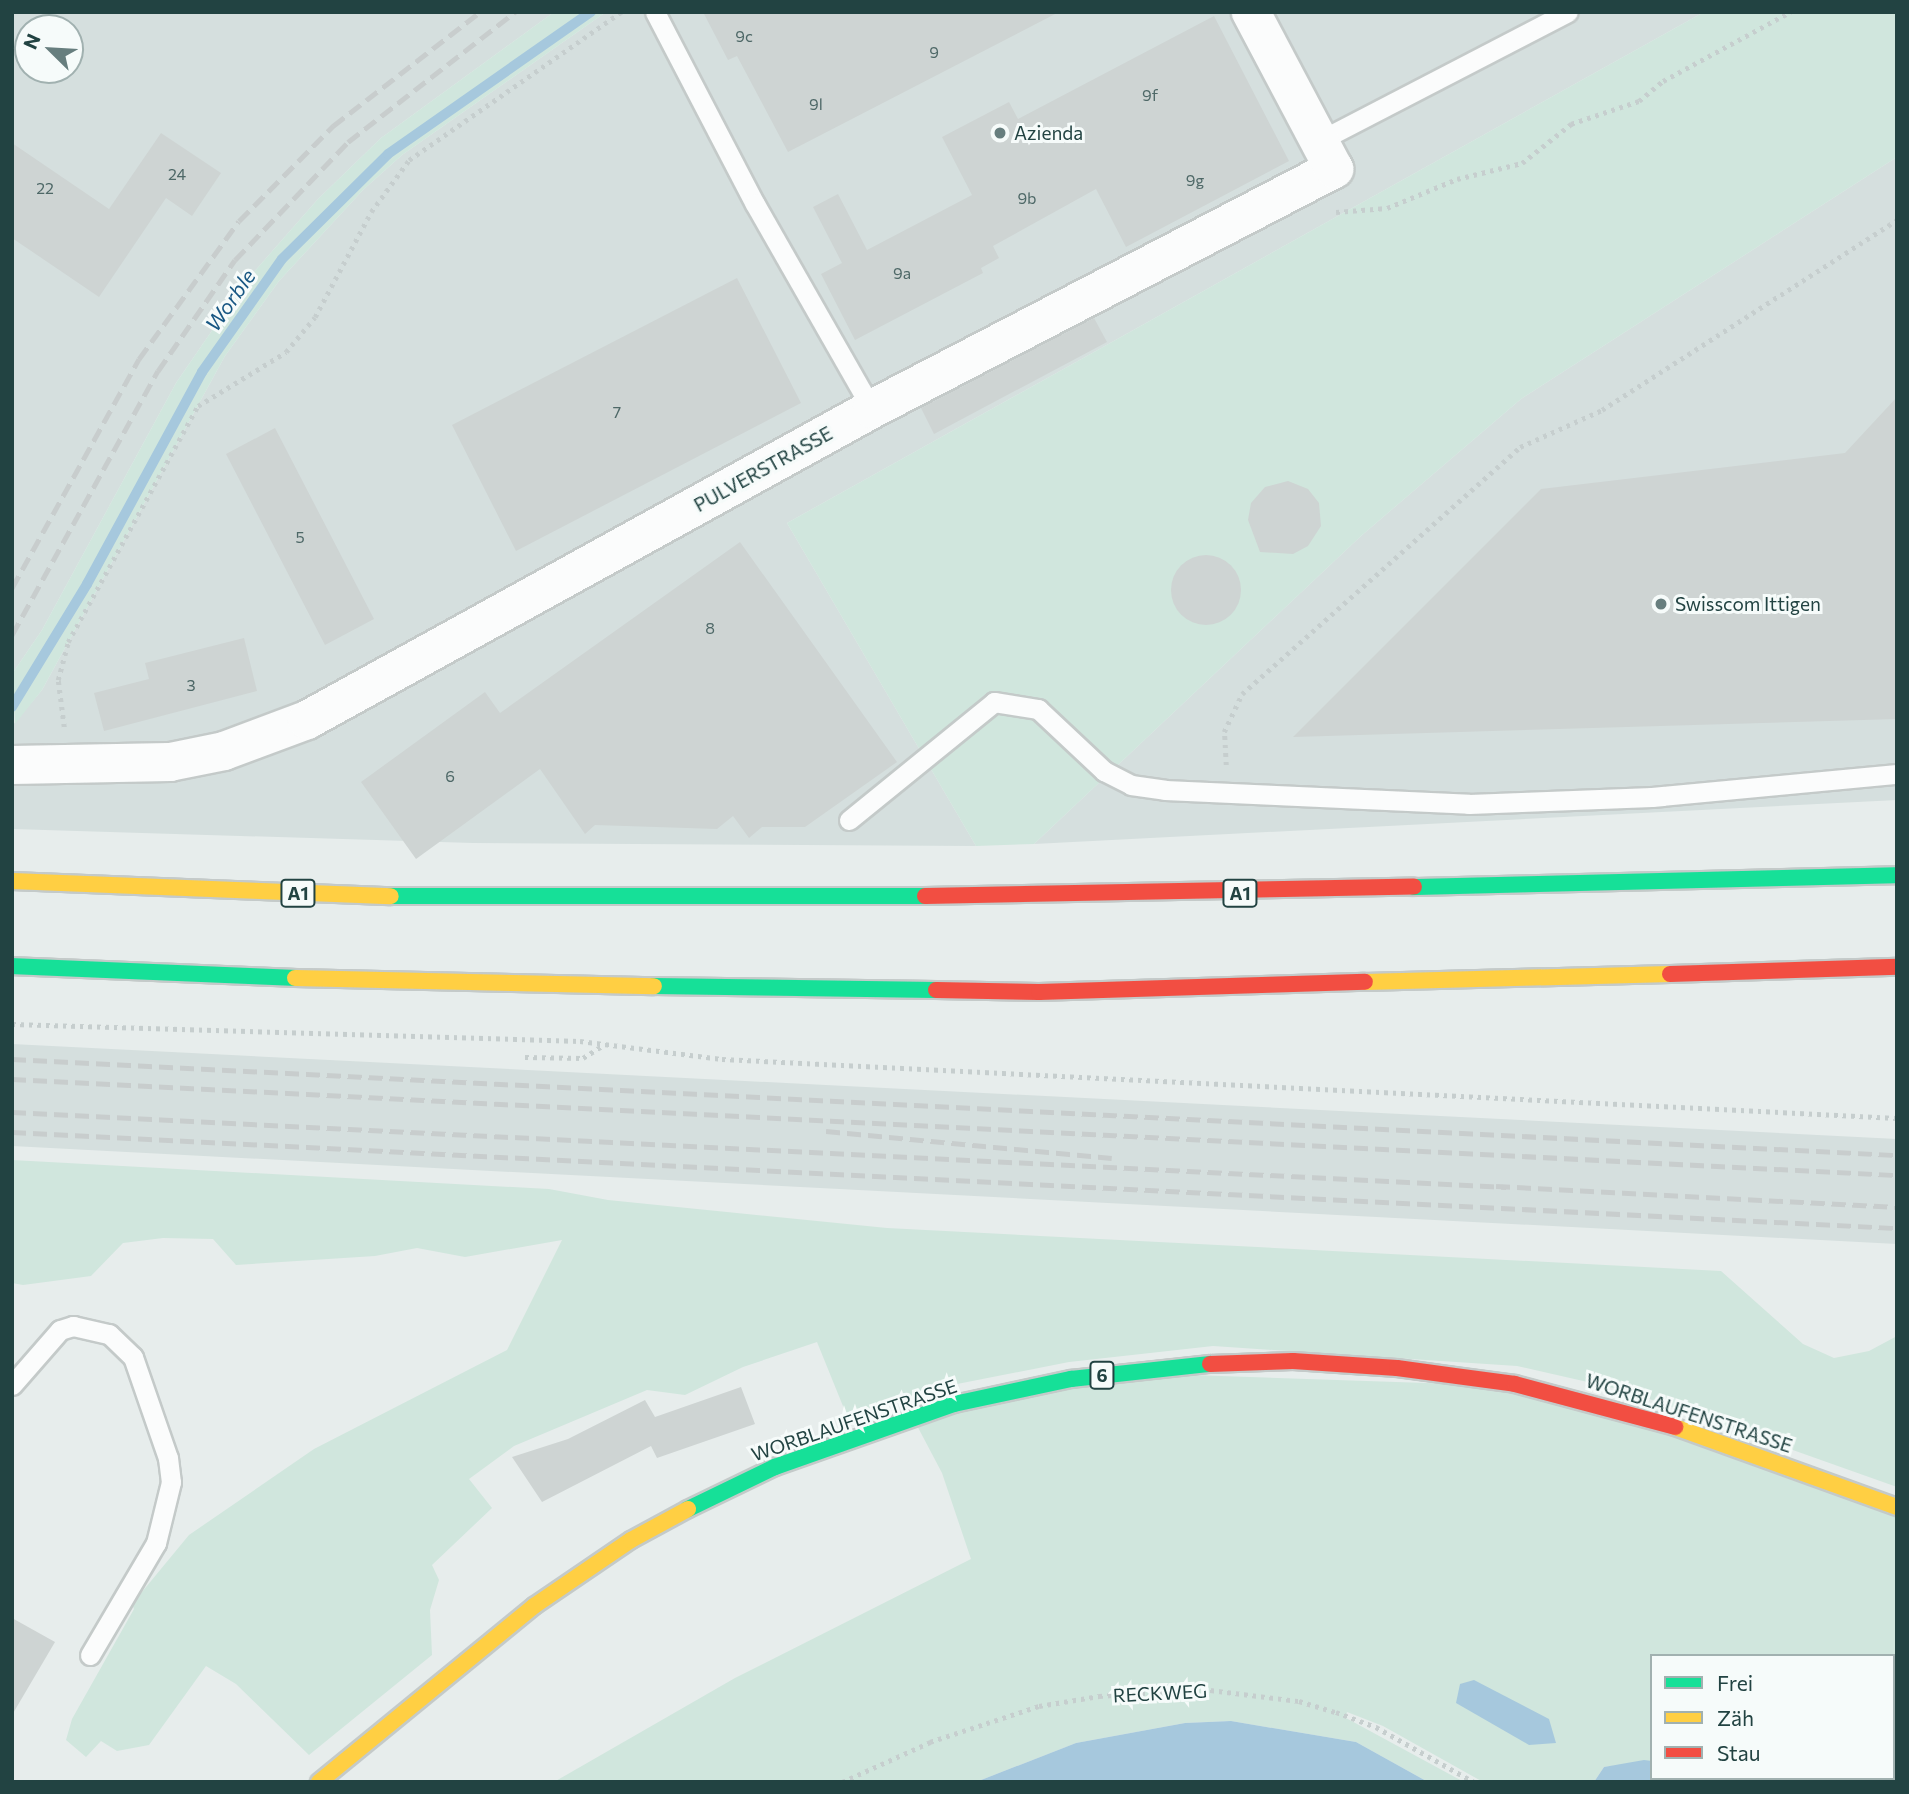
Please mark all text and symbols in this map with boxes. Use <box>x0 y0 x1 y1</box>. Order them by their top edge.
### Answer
north arrow <box>14 14 84 84</box>
house number: 9c <box>735 26 753 46</box>
text: N <box>18 30 45 52</box>
house number: 9 <box>929 42 939 62</box>
house number: 9f <box>1142 85 1158 105</box>
house number: 9l <box>809 94 823 114</box>
place label: Azienda <box>1014 122 1083 144</box>
marker: Azienda <box>992 125 1008 141</box>
house number: 24 <box>168 164 186 184</box>
house number: 9g <box>1186 170 1204 190</box>
house number: 22 <box>36 178 54 198</box>
house number: 9b <box>1017 188 1037 208</box>
house number: 9a <box>893 263 911 283</box>
water label: Worble <box>200 264 260 336</box>
house number: 7 <box>613 402 621 422</box>
street label: PULVERSTRASSE <box>690 422 836 516</box>
house number: 5 <box>295 527 305 547</box>
place label: Swisscom Ittigen <box>1675 593 1821 615</box>
marker: Swisscom Ittigen <box>1653 596 1669 612</box>
house number: 8 <box>705 618 715 638</box>
house number: 3 <box>186 675 196 695</box>
house number: 6 <box>445 766 455 786</box>
road number: A1 <box>279 878 317 908</box>
road number: A1 <box>1221 878 1259 908</box>
road number: 6 <box>1088 1360 1116 1390</box>
street label: WORBLAUFENSTRASSE <box>1583 1369 1795 1457</box>
street label: WORBLAUFENSTRASSE <box>748 1374 960 1466</box>
legend <box>1650 1654 1895 1780</box>
text: Frei <box>1717 1670 1753 1695</box>
street label: RECKWEG <box>1112 1679 1208 1707</box>
text: Zäh <box>1717 1705 1754 1730</box>
text: Stau <box>1717 1740 1760 1765</box>

